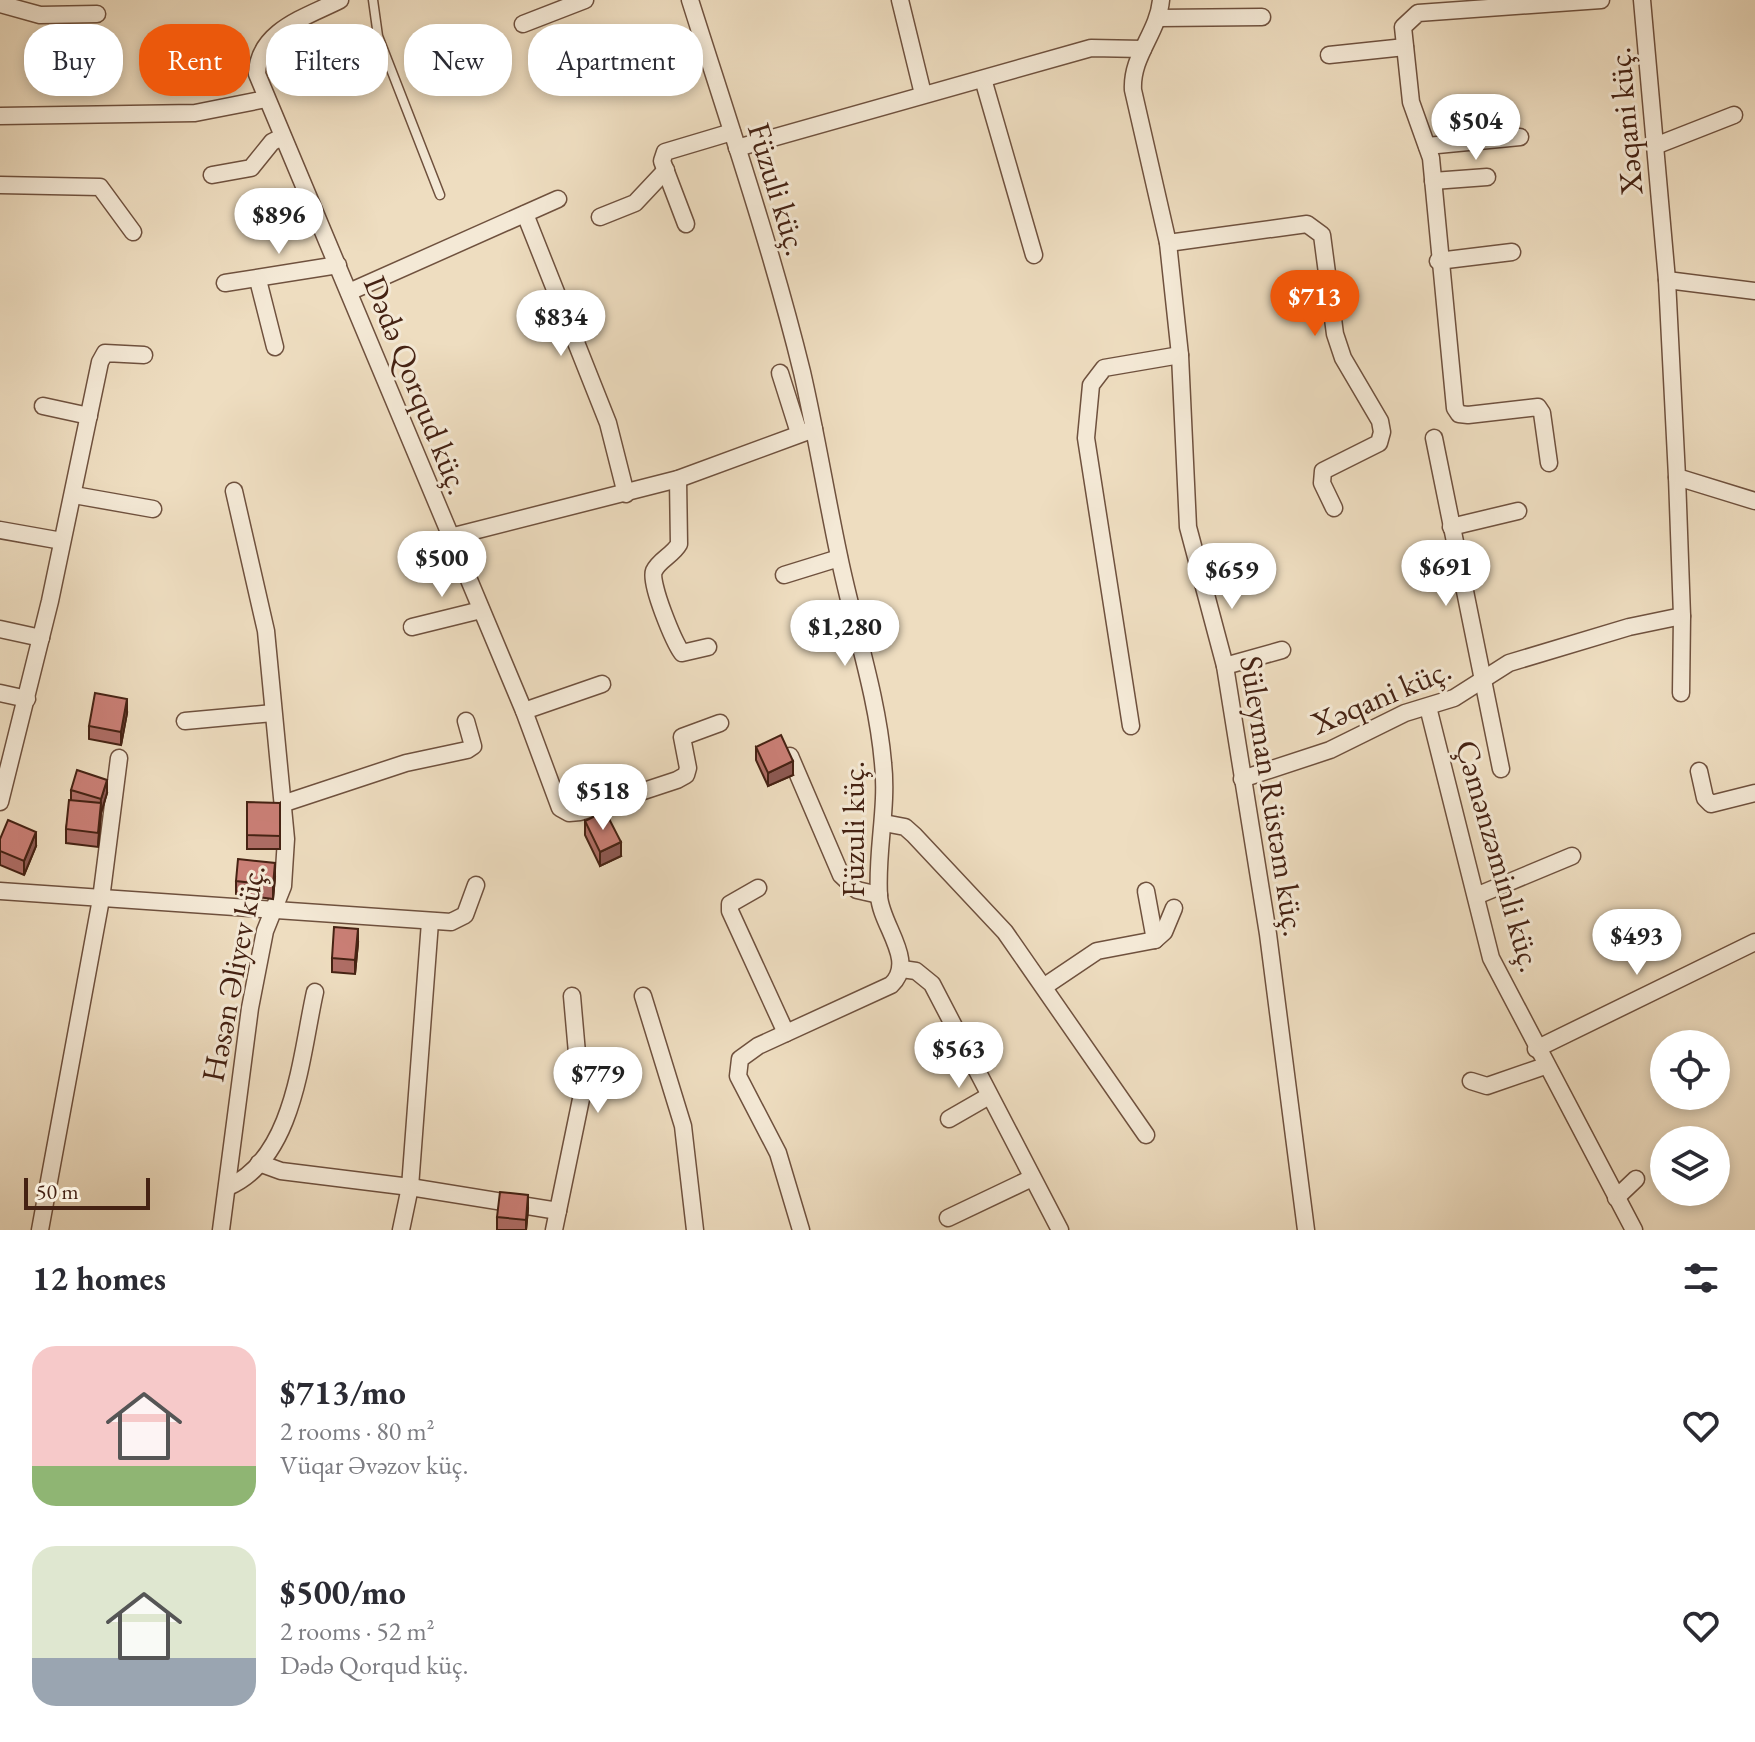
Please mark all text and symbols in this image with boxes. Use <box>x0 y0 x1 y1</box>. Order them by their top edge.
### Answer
chip: Buy <box>24 24 123 96</box>
chip: Rent <box>139 24 250 96</box>
chip: Filters <box>266 24 388 96</box>
chip: New <box>404 24 512 96</box>
chip: Apartment <box>528 24 703 96</box>
street label: Xəqani küç. <box>1598 45 1652 198</box>
pin: $504 <box>1429 94 1523 162</box>
text: $504 <box>1449 103 1503 137</box>
street label: Füzuli küç. <box>738 118 818 260</box>
pin: $896 <box>232 188 326 256</box>
text: $896 <box>252 197 306 231</box>
street label: Dədə Qorqud küç. <box>354 270 480 500</box>
pin: $713 <box>1268 270 1362 338</box>
text: $713 <box>1288 279 1342 313</box>
pin: $834 <box>514 290 608 358</box>
text: $834 <box>534 299 588 333</box>
pin: $500 <box>395 531 489 599</box>
text: $500 <box>415 540 469 574</box>
pin: $691 <box>1399 540 1493 608</box>
pin: $659 <box>1185 543 1279 611</box>
text: $691 <box>1419 549 1473 583</box>
text: $659 <box>1205 552 1259 586</box>
pin: $1,280 <box>780 600 910 668</box>
text: $1,280 <box>808 609 882 643</box>
street label: Xəqani küç. <box>1304 648 1457 745</box>
street label: Süleyman Rüstəm küç. <box>1230 653 1316 939</box>
street label: Çəmənzəminli küç. <box>1446 735 1552 977</box>
street label: Füzuli küç. <box>832 761 874 897</box>
pin: $518 <box>556 764 650 832</box>
text: $518 <box>576 773 630 807</box>
street label: Həsən Əliyev küç. <box>191 861 275 1085</box>
pin: $493 <box>1590 909 1684 977</box>
text: $493 <box>1610 918 1664 952</box>
pin: $563 <box>912 1022 1006 1090</box>
map controls <box>1650 1030 1730 1206</box>
button: locate <box>1650 1030 1730 1110</box>
text: $563 <box>932 1031 986 1065</box>
pin: $779 <box>551 1047 645 1115</box>
text: $779 <box>571 1056 625 1090</box>
button: layers <box>1650 1126 1730 1206</box>
scale bar <box>24 1174 150 1210</box>
text: 50 m <box>36 1177 79 1206</box>
text: 12 homes <box>32 1256 166 1300</box>
icon: filters <box>1679 1256 1723 1300</box>
text: $713/mo <box>280 1370 406 1414</box>
icon: home <box>96 1378 192 1474</box>
icon: heart <box>1679 1404 1723 1448</box>
text: 2 rooms · 80 m² <box>280 1414 435 1448</box>
text: Vüqar Əvəzov küç. <box>280 1448 468 1482</box>
text: $500/mo <box>280 1570 406 1614</box>
icon: home <box>96 1578 192 1674</box>
icon: heart <box>1679 1604 1723 1648</box>
text: 2 rooms · 52 m² <box>280 1614 435 1648</box>
text: Dədə Qorqud küç. <box>280 1648 469 1682</box>

